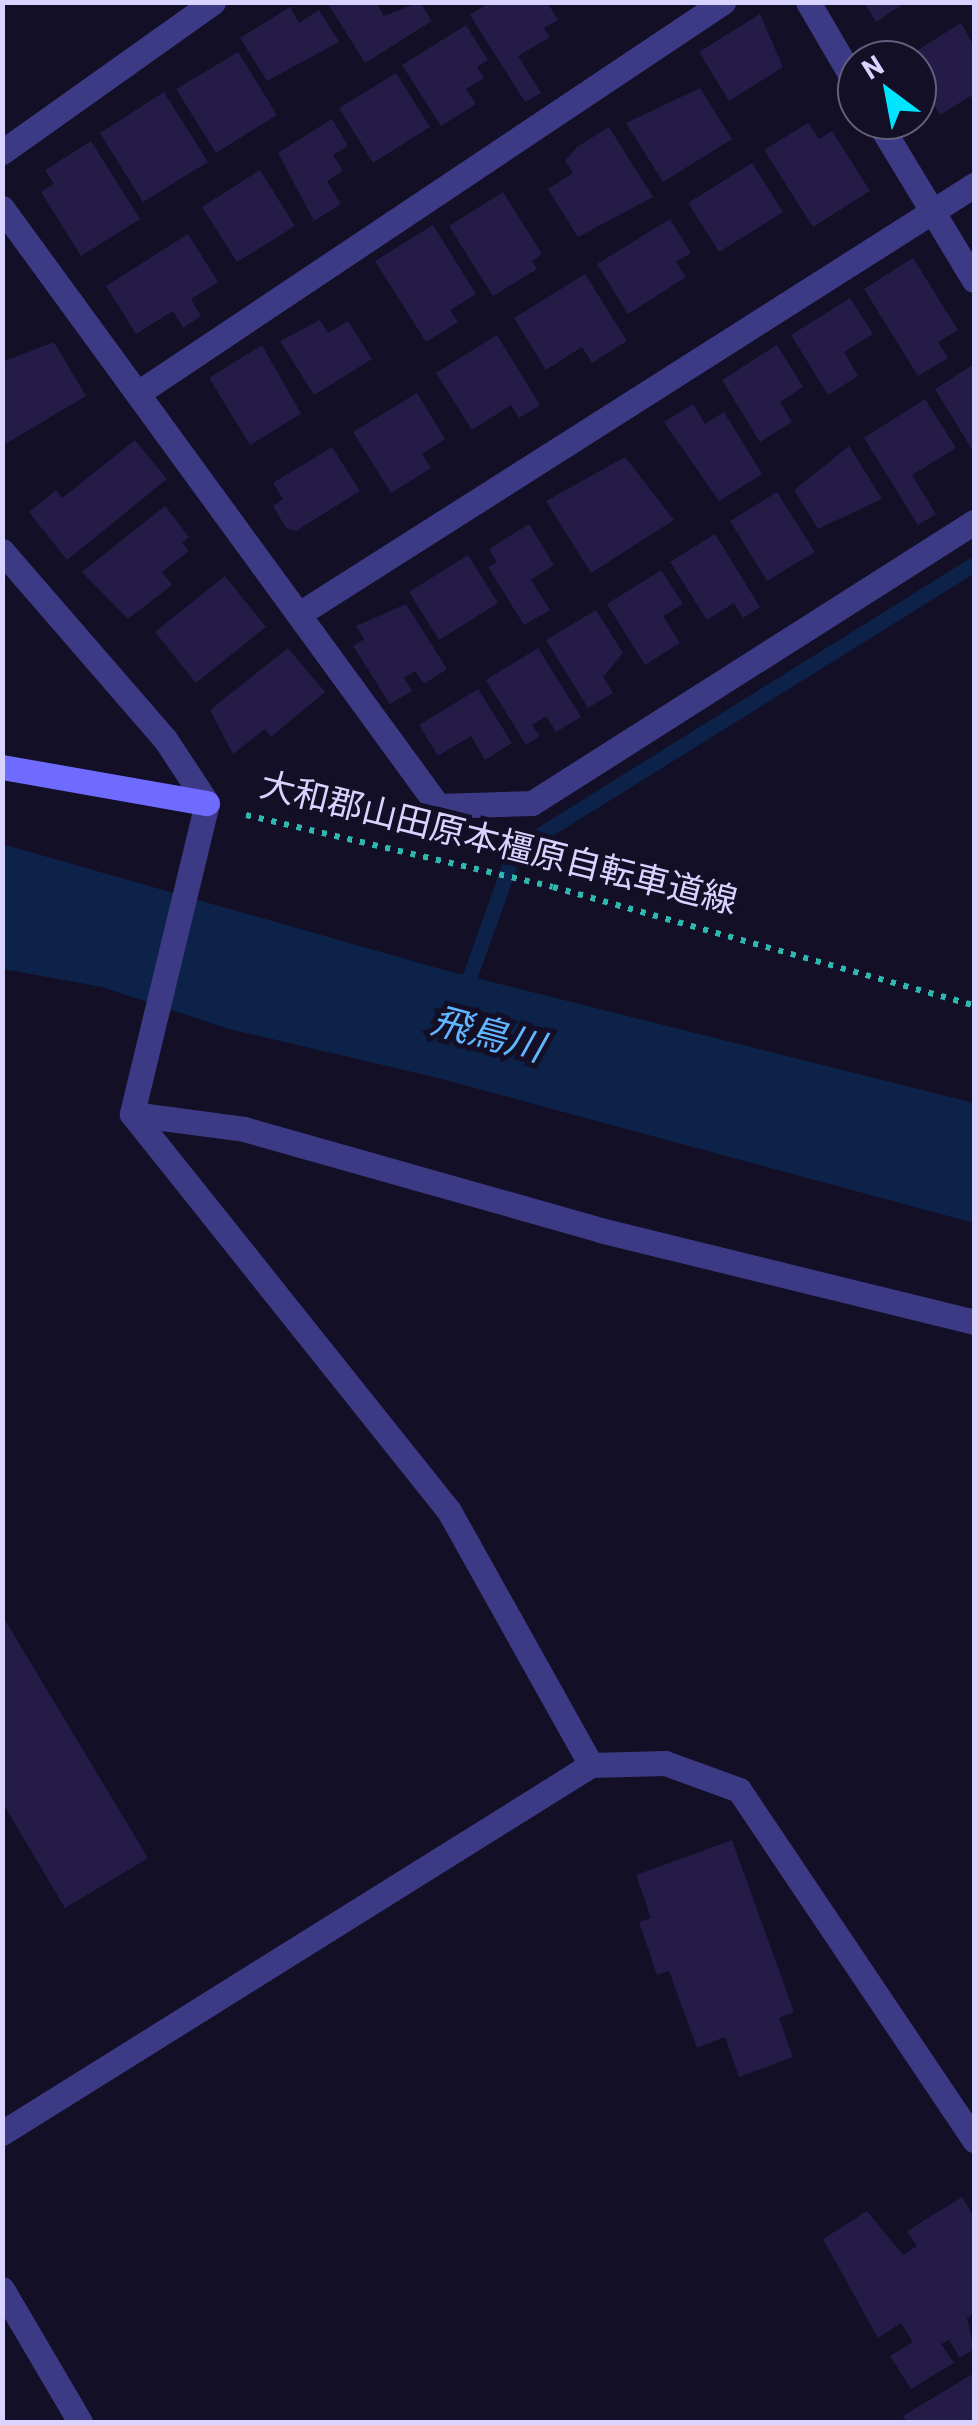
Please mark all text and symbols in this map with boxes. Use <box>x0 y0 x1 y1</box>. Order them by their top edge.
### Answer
north arrow <box>837 40 937 140</box>
text: N <box>855 47 889 86</box>
street label: 大和郡山田原本橿原自転車道線 <box>256 761 742 921</box>
water label: 飛鳥川 <box>427 996 549 1070</box>

